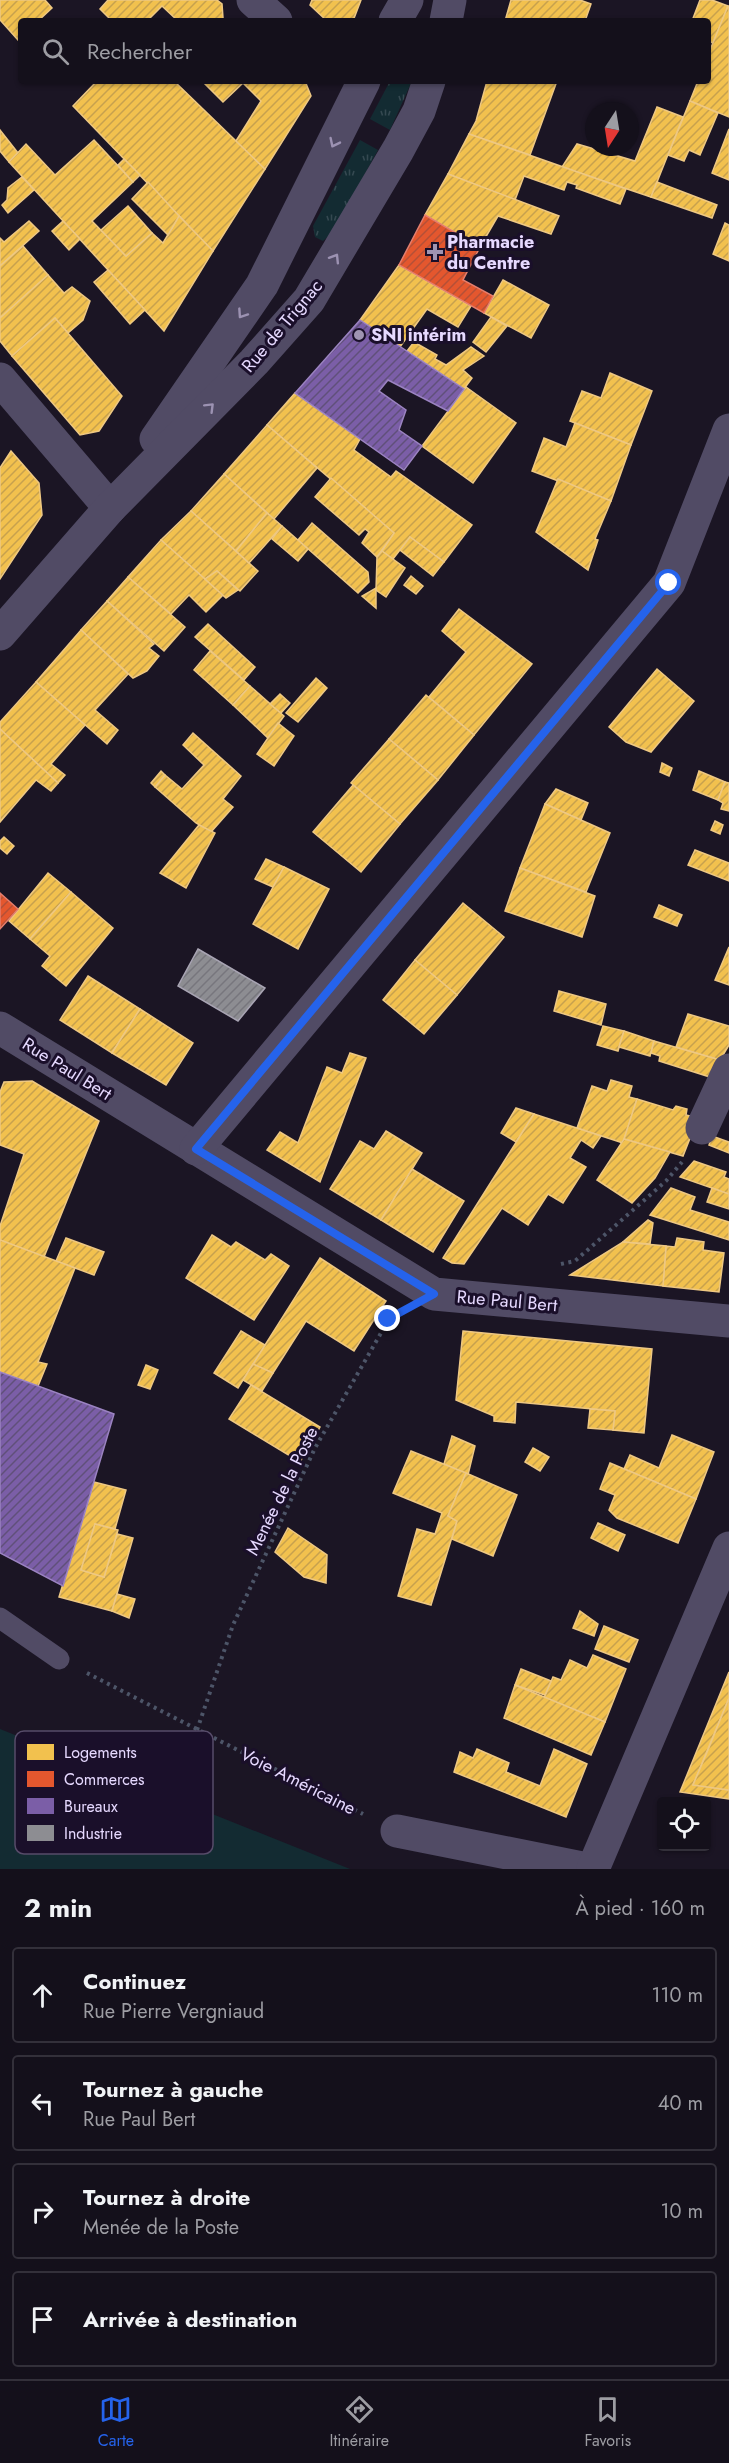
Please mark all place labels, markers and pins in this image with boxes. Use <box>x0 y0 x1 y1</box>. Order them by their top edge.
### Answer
place label: Pharmacie du Centre <box>447 229 534 276</box>
marker: Pharmacie du Centre <box>428 245 442 259</box>
place label: SNI intérim <box>371 322 466 348</box>
marker: SNI intérim <box>352 328 366 342</box>

